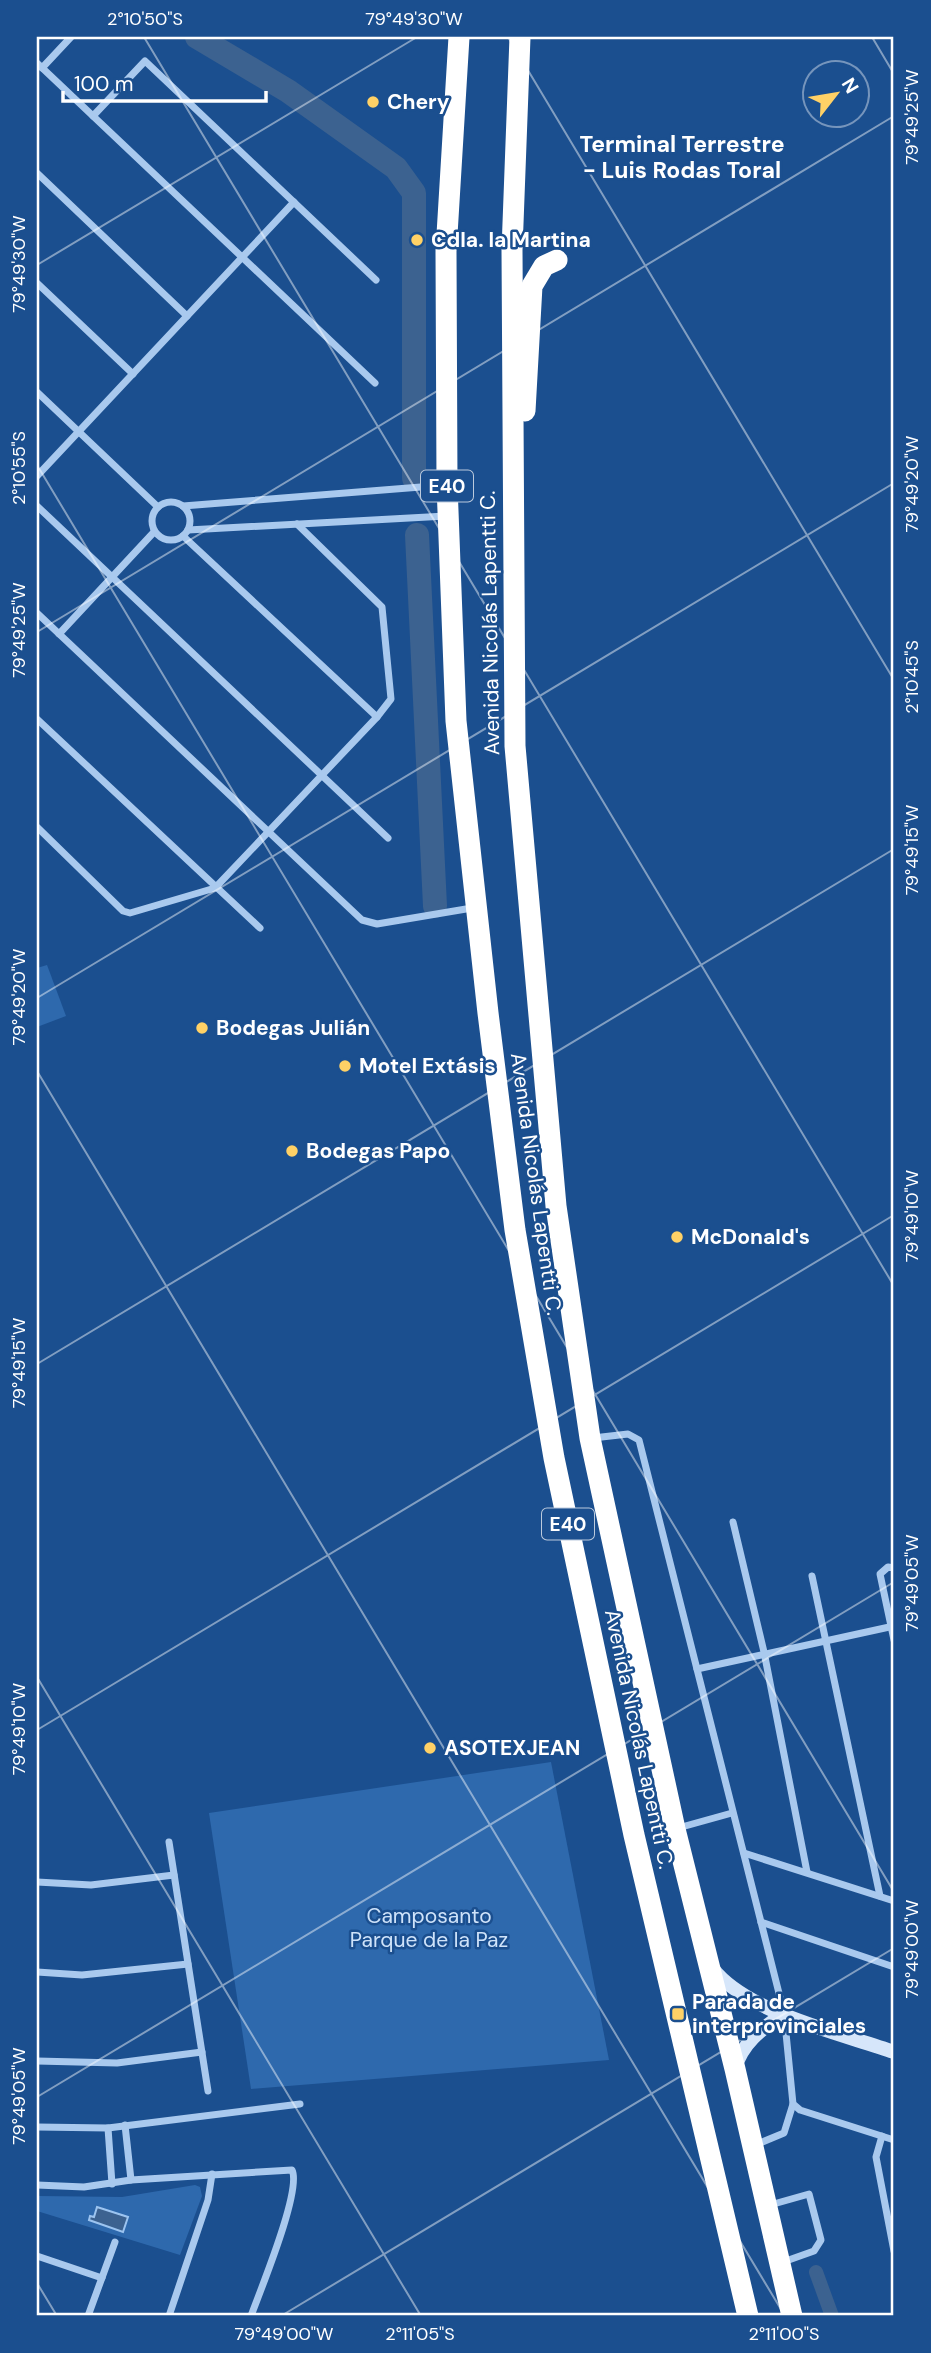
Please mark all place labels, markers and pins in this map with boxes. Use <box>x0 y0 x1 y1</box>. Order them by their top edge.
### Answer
place label: Chery <box>387 88 450 116</box>
marker: Chery <box>365 94 381 110</box>
place label: Cdla. la Martina <box>431 226 591 254</box>
marker: Cdla. la Martina <box>409 232 425 248</box>
place label: Bodegas Julián <box>216 1014 370 1042</box>
marker: Bodegas Julián <box>194 1020 210 1036</box>
place label: Motel Extásis <box>359 1052 496 1080</box>
marker: Motel Extásis <box>337 1058 353 1074</box>
place label: Bodegas Papo <box>306 1137 450 1165</box>
marker: Bodegas Papo <box>284 1143 300 1159</box>
place label: McDonald's <box>691 1223 810 1251</box>
marker: McDonald's <box>669 1229 685 1245</box>
place label: ASOTEXJEAN <box>444 1734 580 1762</box>
marker: ASOTEXJEAN <box>422 1740 438 1756</box>
place label: Parada de interprovinciales <box>692 1988 866 2040</box>
marker: Parada de interprovinciales <box>670 2006 686 2022</box>

